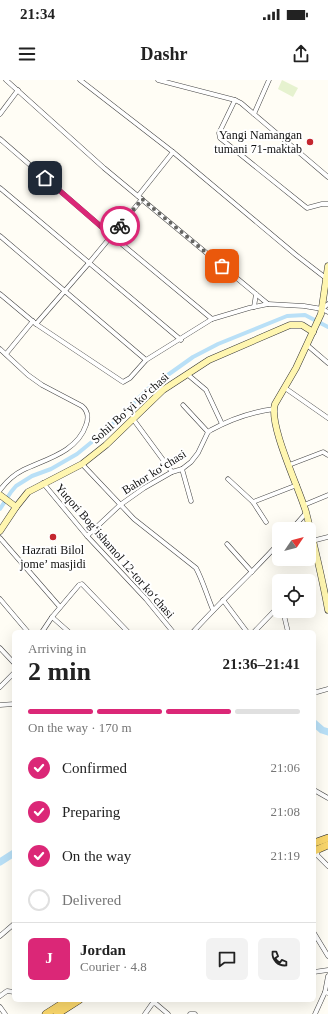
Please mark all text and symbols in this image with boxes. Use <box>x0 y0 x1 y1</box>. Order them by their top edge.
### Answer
text: 21:34 <box>20 6 55 22</box>
icon: menu <box>16 43 38 65</box>
icon: share <box>290 43 312 65</box>
text: Dashr <box>140 44 188 64</box>
place label: Yangi Namangan tumani 71-maktab <box>214 128 302 156</box>
marker: Yangi Namangan tumani 71-maktab <box>305 137 315 147</box>
pin <box>28 161 62 195</box>
icon: home <box>34 167 56 189</box>
courier <box>100 206 140 246</box>
icon: bike <box>109 215 131 237</box>
pin <box>205 249 239 283</box>
icon: bag <box>211 255 233 277</box>
street label: Sohil Boʻyi koʻchasi <box>88 369 172 446</box>
street label: Bahor koʻchasi <box>119 446 189 497</box>
street label: Yuqori Bogʻishamol 12-tor koʻchasi <box>53 481 178 622</box>
north arrow <box>272 522 316 566</box>
map controls <box>272 522 316 618</box>
marker: Hazrati Bilol jome’ masjidi <box>48 532 58 542</box>
place label: Hazrati Bilol jome’ masjidi <box>19 543 86 571</box>
button: locate <box>272 574 316 618</box>
text: Arriving in <box>28 641 86 656</box>
text: 21:36–21:41 <box>223 656 300 672</box>
text: 2 min <box>28 657 91 686</box>
text: On the way · 170 m <box>28 720 132 735</box>
icon: check <box>28 757 50 779</box>
text: Confirmed <box>62 760 127 776</box>
text: 21:06 <box>270 760 300 775</box>
icon: check <box>28 801 50 823</box>
text: Preparing <box>62 804 120 820</box>
text: 21:08 <box>270 804 300 819</box>
icon: check <box>28 845 50 867</box>
text: On the way <box>62 848 131 864</box>
text: 21:19 <box>270 848 300 863</box>
text: Delivered <box>62 892 121 908</box>
button: chat <box>206 938 248 980</box>
button: phone <box>258 938 300 980</box>
text: Jordan <box>80 942 126 958</box>
text: J <box>45 950 53 966</box>
text: Courier · 4.8 <box>80 959 147 974</box>

